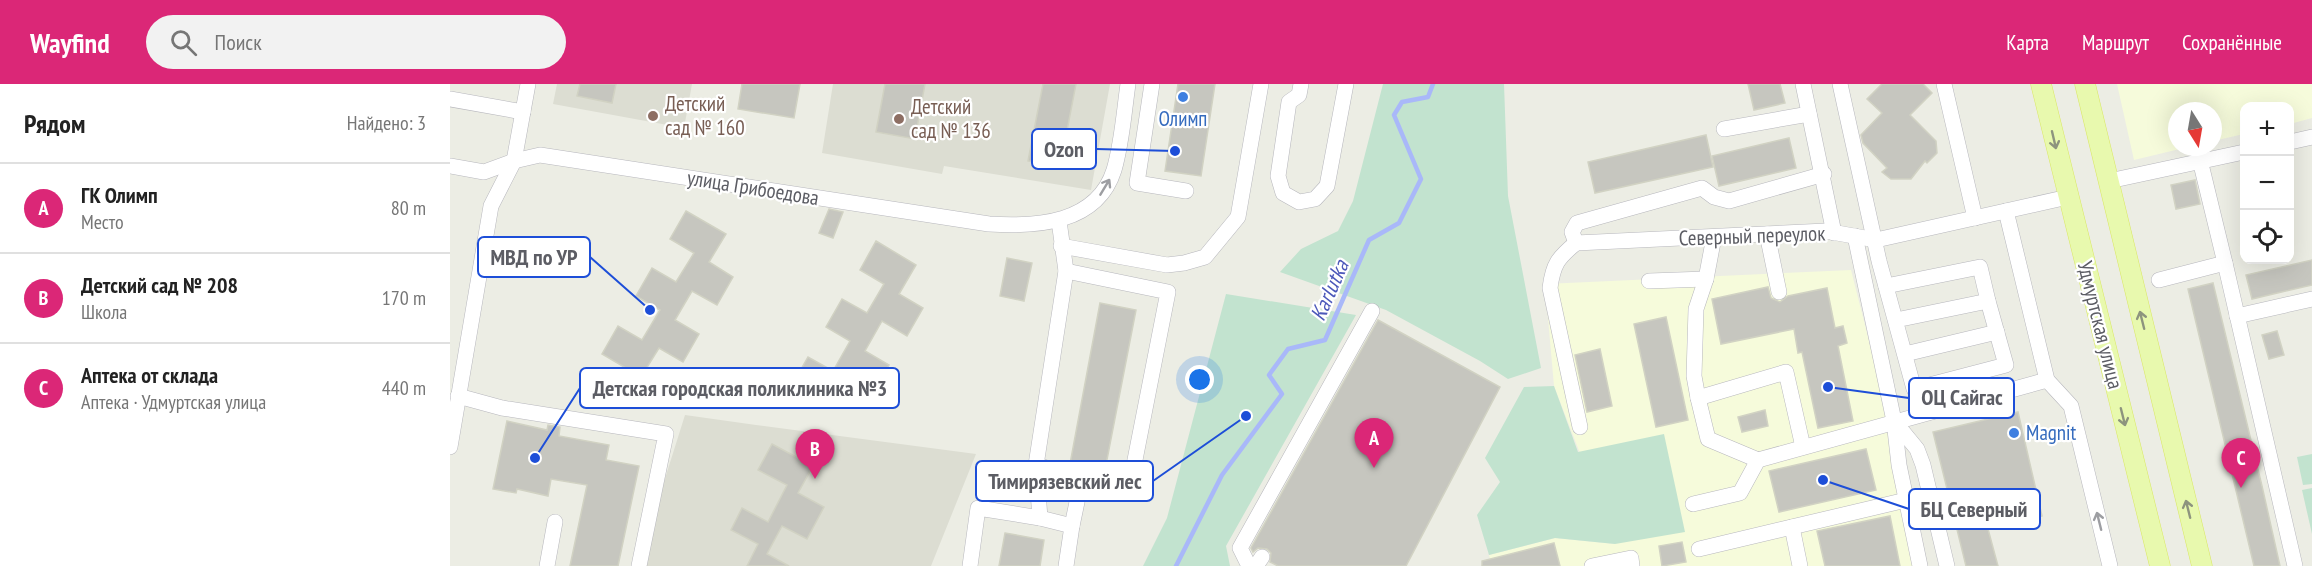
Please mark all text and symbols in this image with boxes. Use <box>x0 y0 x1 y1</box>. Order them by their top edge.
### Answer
search box <box>146 15 566 69</box>
text: Wayfind <box>30 24 110 61</box>
icon: search <box>167 26 200 59</box>
text: Поиск <box>215 28 262 56</box>
text: Карта <box>2006 29 2049 56</box>
text: Маршрут <box>2082 29 2149 56</box>
text: Сохранённые <box>2182 29 2282 56</box>
place label: Детский сад № 160 <box>665 90 745 141</box>
marker: Олимп <box>1176 90 1190 104</box>
place label: Детский сад № 136 <box>911 93 991 144</box>
north arrow <box>2168 102 2222 156</box>
map controls <box>2240 102 2294 264</box>
button: + <box>2240 102 2294 156</box>
place label: Олимп <box>1159 105 1207 132</box>
text: Рядом <box>24 107 85 140</box>
marker: Детский сад № 160 <box>646 109 660 123</box>
text: Найдено: 3 <box>347 110 426 136</box>
marker: Детский сад № 136 <box>892 112 906 126</box>
callout: Ozon <box>1032 129 1096 169</box>
one-way arrow <box>2049 131 2061 150</box>
text: Ozon <box>1044 135 1084 163</box>
button: − <box>2240 156 2294 210</box>
street label: улица Грибоедова <box>685 164 821 211</box>
one-way arrow <box>1099 179 1111 196</box>
text: ГК Олимп <box>81 181 158 209</box>
text: A <box>38 195 49 221</box>
text: 80 m <box>391 195 426 221</box>
text: Место <box>81 209 124 235</box>
button: locate <box>2240 210 2294 264</box>
street label: Северный переулок <box>1678 219 1826 252</box>
callout: МВД по УР <box>478 237 590 277</box>
text: МВД по УР <box>490 243 578 271</box>
water label: Karlutka <box>1303 254 1355 325</box>
street label: Удмуртская улица <box>2072 258 2129 392</box>
text: Детский сад № 208 <box>81 271 238 299</box>
text: B <box>39 285 48 311</box>
text: 170 m <box>382 285 426 311</box>
text: Школа <box>81 299 127 325</box>
one-way arrow <box>2136 310 2148 329</box>
text: Аптека от склада <box>81 361 218 389</box>
your location <box>1185 365 1214 394</box>
callout: Детская городская поликлиника №3 <box>580 368 899 408</box>
text: Детская городская поликлиника №3 <box>593 374 887 402</box>
text: C <box>39 375 48 401</box>
text: 440 m <box>382 375 426 401</box>
callout: ОЦ Сайгас <box>1909 378 2014 418</box>
text: ОЦ Сайгас <box>1921 383 2003 411</box>
text: Аптека · Удмуртская улица <box>81 389 266 415</box>
one-way arrow <box>2117 407 2129 426</box>
pin: A <box>1354 418 1394 468</box>
place label: Magnit <box>2026 419 2077 446</box>
marker: Magnit <box>2007 426 2021 440</box>
pin: B <box>796 430 835 479</box>
pin: C <box>2222 438 2260 488</box>
callout: Тимирязевский лес <box>976 461 1153 501</box>
text: Тимирязевский лес <box>988 467 1142 495</box>
callout: БЦ Северный <box>1909 489 2040 529</box>
text: БЦ Северный <box>1920 495 2028 523</box>
one-way arrow <box>2181 500 2193 519</box>
one-way arrow <box>2092 512 2104 531</box>

